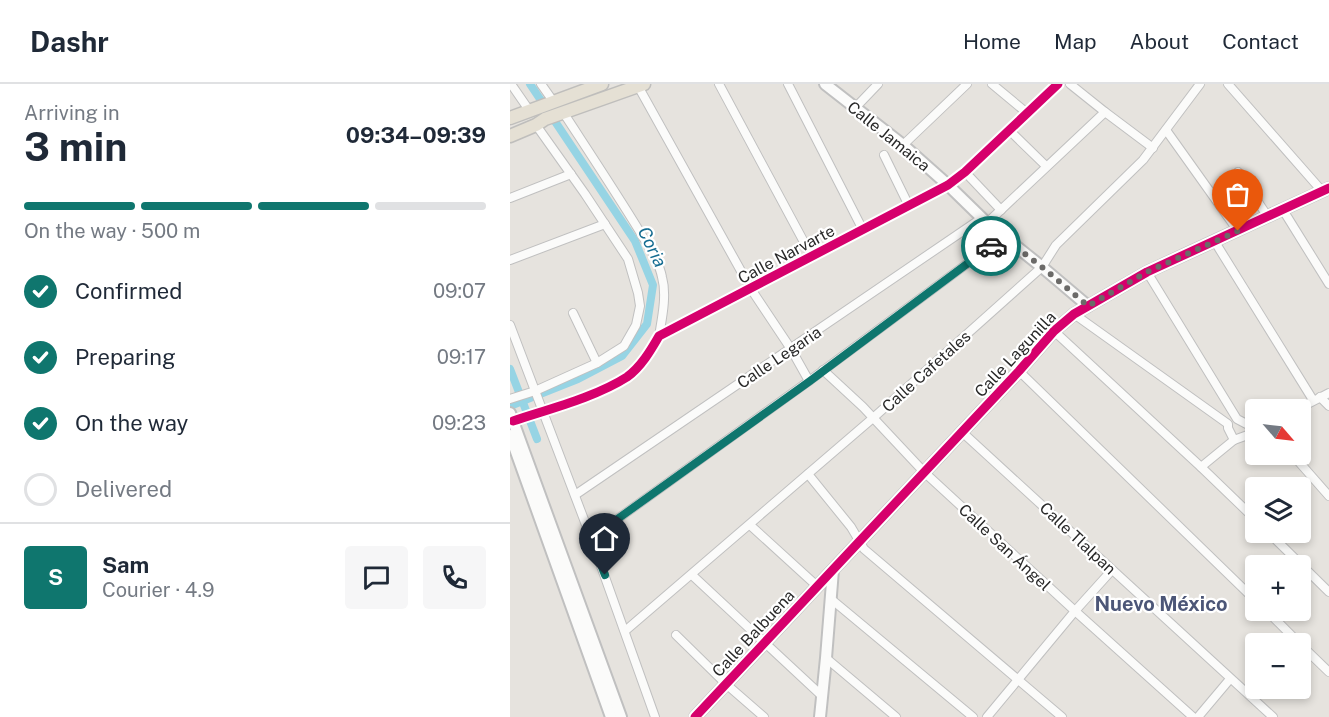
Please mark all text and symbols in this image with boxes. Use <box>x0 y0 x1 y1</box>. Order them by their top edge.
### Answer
text: Dashr <box>30 25 109 58</box>
text: Home <box>963 29 1021 54</box>
text: Map <box>1054 29 1097 54</box>
text: About <box>1130 29 1189 54</box>
text: Contact <box>1222 29 1299 54</box>
street label: Calle Jamaica <box>844 97 934 175</box>
text: Arriving in <box>24 101 119 125</box>
text: 09:34–09:39 <box>346 122 486 148</box>
text: 3 min <box>24 124 127 170</box>
pin <box>1212 169 1263 231</box>
icon: bag <box>1221 178 1254 211</box>
courier <box>961 216 1021 276</box>
text: On the way · 500 m <box>24 219 200 243</box>
street label: Calle Narvarte <box>735 221 838 288</box>
water label: Coria <box>634 223 671 270</box>
icon: car <box>975 230 1008 263</box>
icon: check <box>24 275 57 308</box>
text: Confirmed <box>75 278 182 304</box>
text: 09:07 <box>433 279 486 303</box>
street label: Calle Lagunilla <box>971 308 1060 401</box>
street label: Calle Legaria <box>734 322 825 392</box>
street label: Calle Cafetales <box>878 327 975 416</box>
icon: check <box>24 341 57 374</box>
text: Preparing <box>75 344 176 370</box>
text: 09:17 <box>437 345 486 369</box>
north arrow <box>1245 399 1311 465</box>
map controls <box>1245 399 1311 699</box>
icon: check <box>24 407 57 440</box>
text: On the way <box>75 410 188 436</box>
text: 09:23 <box>432 411 486 435</box>
text: Delivered <box>75 476 172 502</box>
button: layers <box>1245 477 1311 543</box>
street label: Calle Tlalpan <box>1036 498 1120 578</box>
street label: Calle San Ángel <box>955 499 1055 595</box>
pin <box>579 513 630 575</box>
icon: home <box>588 522 621 555</box>
button: chat <box>345 546 408 609</box>
button: phone <box>423 546 486 609</box>
text: Sam <box>102 552 149 578</box>
button: + <box>1245 555 1311 621</box>
text: S <box>48 564 63 590</box>
text: Courier · 4.9 <box>102 578 214 602</box>
street label: Calle Balbuena <box>708 586 798 681</box>
district label: Nuevo México <box>1094 592 1228 616</box>
button: − <box>1245 633 1311 699</box>

